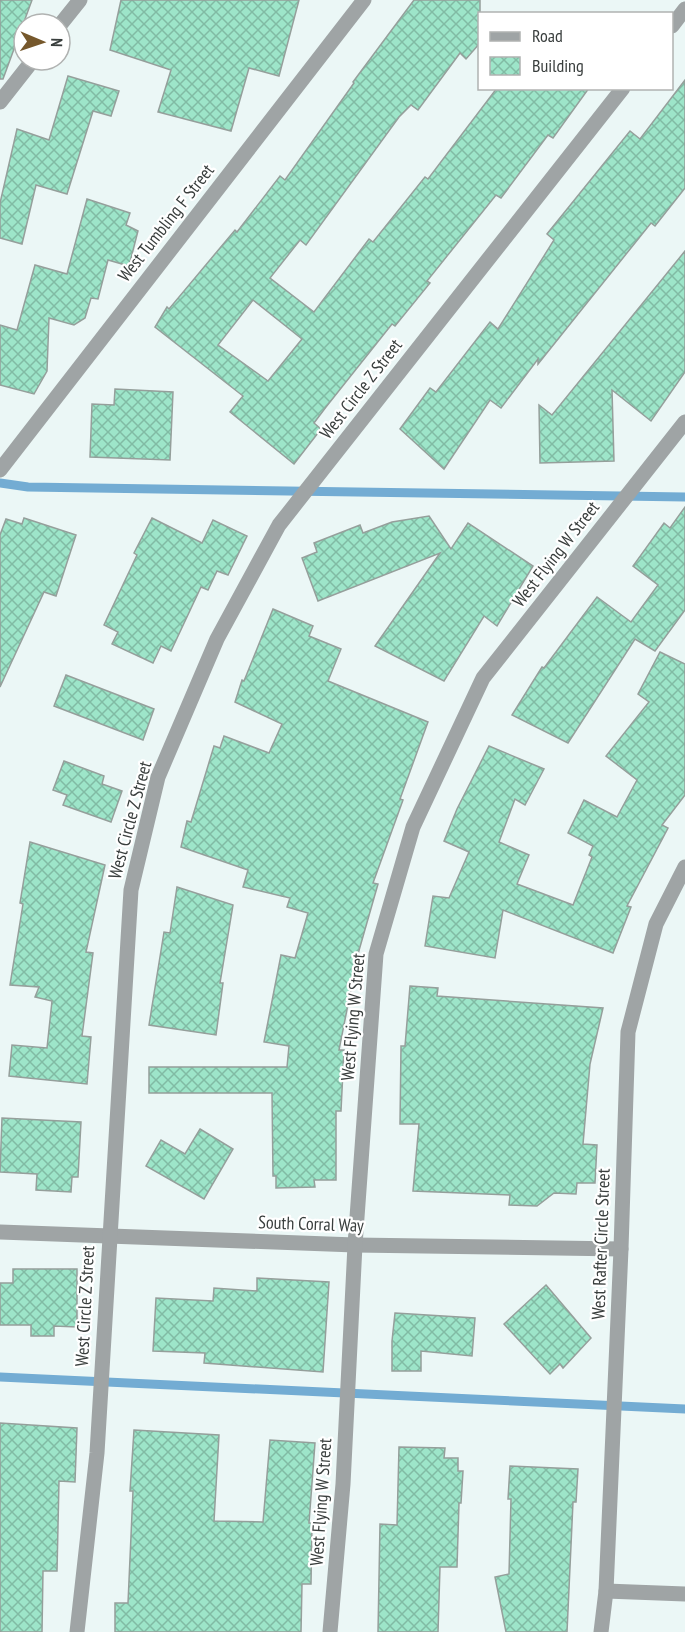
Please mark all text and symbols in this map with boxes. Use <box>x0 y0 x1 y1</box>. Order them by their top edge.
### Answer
north arrow <box>12 12 72 72</box>
legend <box>478 12 673 90</box>
text: Road <box>532 24 563 47</box>
text: N <box>47 38 67 47</box>
text: Building <box>532 54 584 77</box>
street label: West Tumbling F Street <box>112 159 219 286</box>
street label: West Circle Z Street <box>314 334 407 443</box>
street label: West Flying W Street <box>507 496 604 611</box>
street label: West Circle Z Street <box>103 759 156 881</box>
street label: West Flying W Street <box>335 952 370 1082</box>
street label: West Rafter Circle Street <box>586 1168 615 1320</box>
street label: South Corral Way <box>258 1210 364 1237</box>
street label: West Circle Z Street <box>70 1245 99 1367</box>
street label: West Flying W Street <box>305 1437 336 1567</box>

